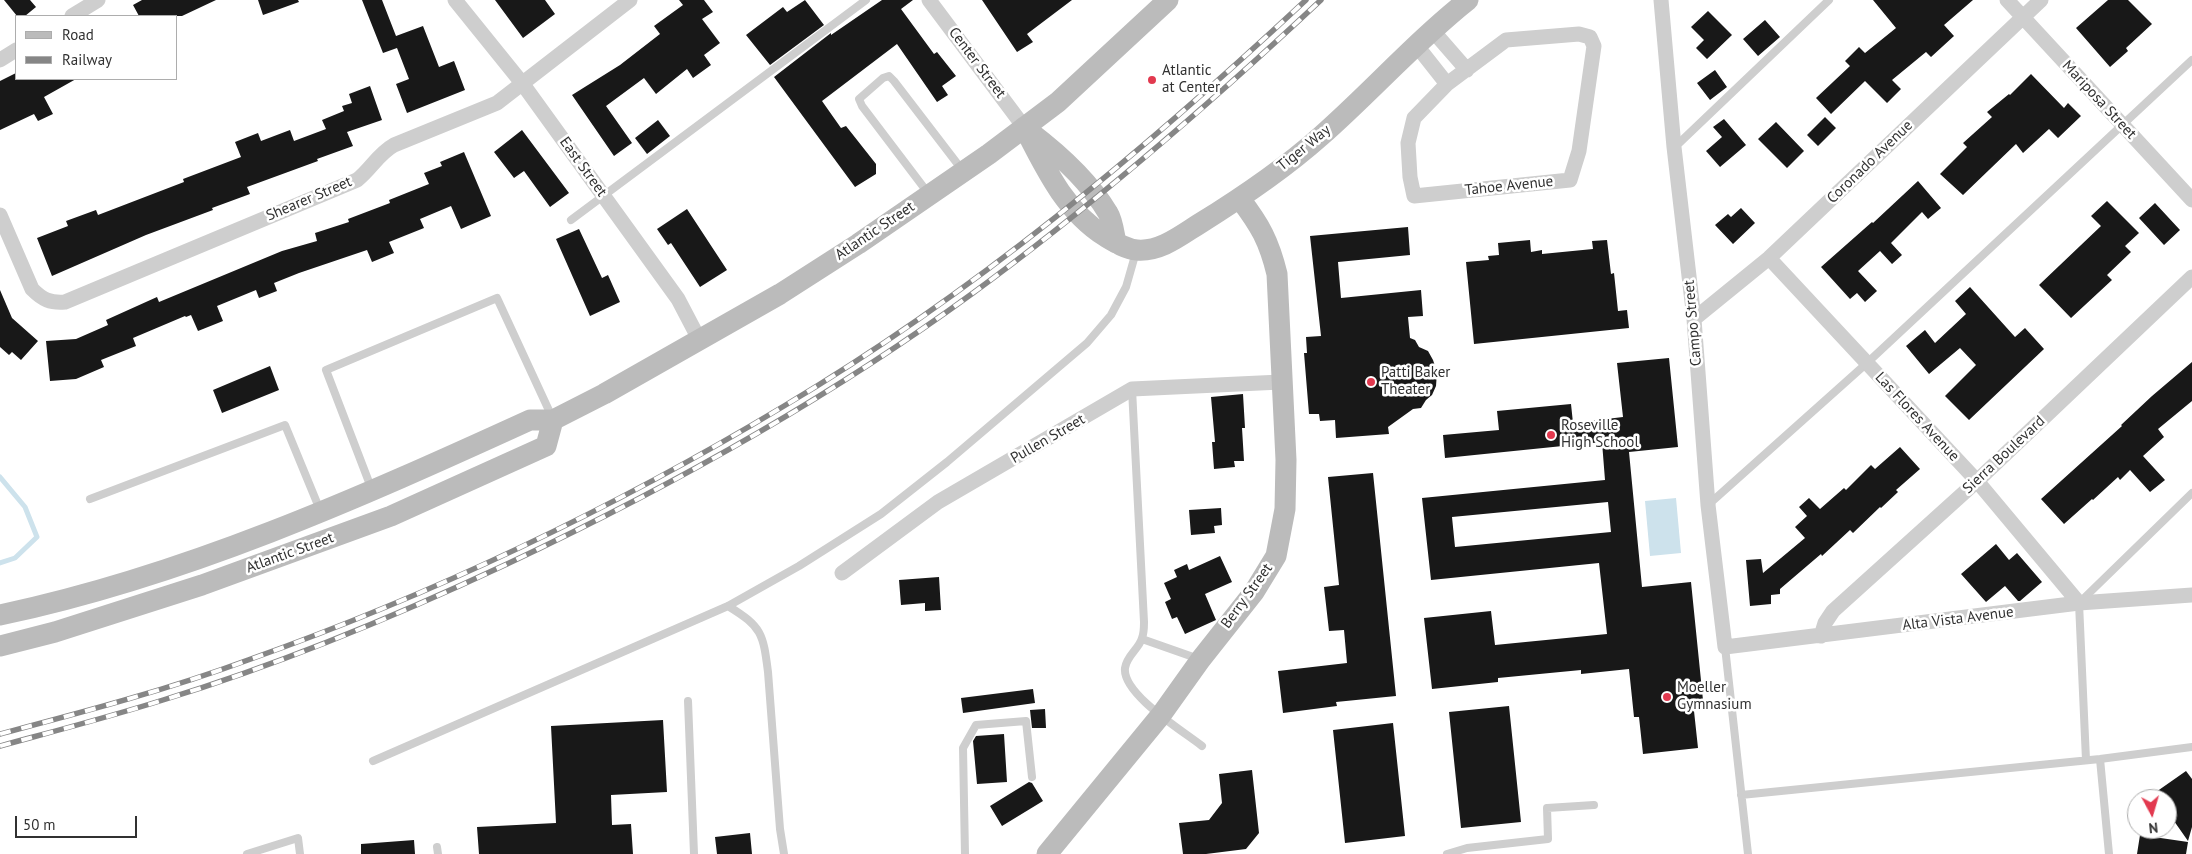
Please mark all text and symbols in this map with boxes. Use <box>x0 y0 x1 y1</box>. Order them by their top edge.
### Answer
legend <box>15 15 178 80</box>
street label: Center Street <box>945 24 1009 102</box>
text: Road <box>62 25 94 44</box>
text: Railway <box>62 50 112 69</box>
street label: Mariposa Street <box>2058 57 2140 143</box>
place label: Atlantic at Center <box>1162 62 1220 97</box>
marker: Atlantic at Center <box>1146 74 1158 86</box>
street label: Coronado Avenue <box>1824 117 1916 207</box>
street label: Tiger Way <box>1274 121 1334 175</box>
street label: East Street <box>555 134 611 200</box>
street label: Tahoe Avenue <box>1464 172 1554 200</box>
street label: Shearer Street <box>263 173 355 225</box>
street label: Atlantic Street <box>832 198 918 264</box>
street label: Campo Street <box>1680 279 1706 367</box>
place label: Patti Baker Theater <box>1381 364 1450 399</box>
street label: Las Flores Avenue <box>1871 369 1963 465</box>
marker: Patti Baker Theater <box>1365 376 1377 388</box>
street label: Pullen Street <box>1008 410 1088 468</box>
street label: Sierra Boulevard <box>1959 412 2049 498</box>
place label: Roseville High School <box>1561 417 1639 452</box>
marker: Roseville High School <box>1545 429 1557 441</box>
street label: Atlantic Street <box>244 529 336 577</box>
street label: Berry Street <box>1217 560 1277 632</box>
street label: Alta Vista Avenue <box>1901 603 2015 635</box>
place label: Moeller Gymnasium <box>1677 679 1752 714</box>
marker: Moeller Gymnasium <box>1661 691 1673 703</box>
north arrow <box>2127 789 2177 839</box>
scale bar <box>18 806 140 838</box>
text: 50 m <box>23 815 56 834</box>
text: N <box>2148 818 2159 837</box>

